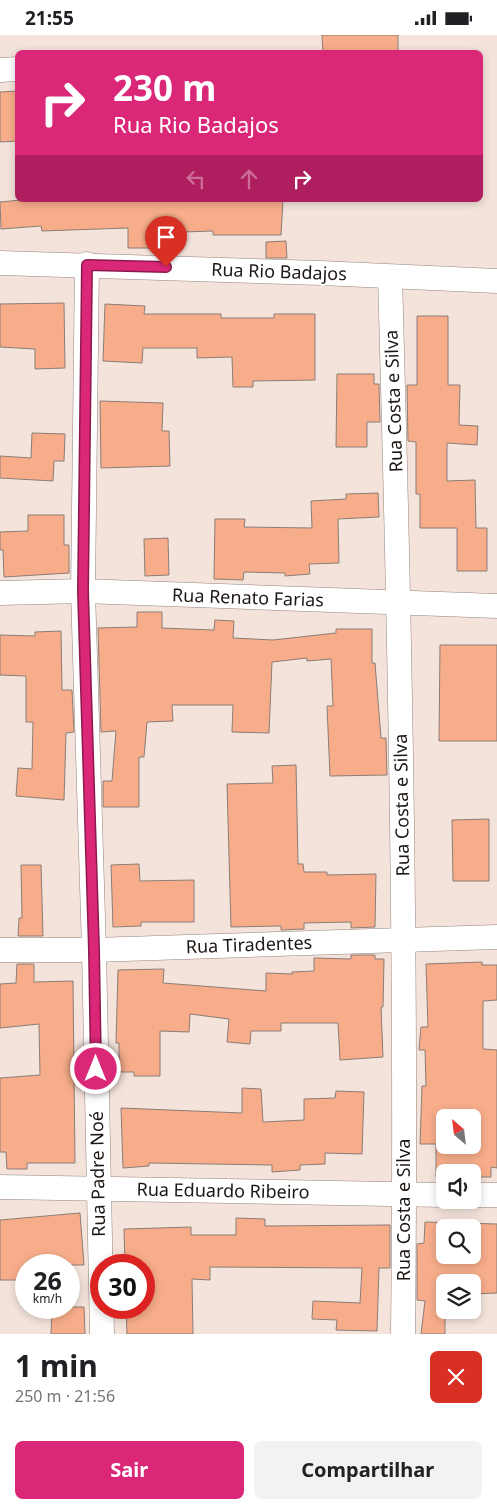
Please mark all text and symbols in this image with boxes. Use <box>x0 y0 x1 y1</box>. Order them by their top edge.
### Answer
text: 21:55 <box>25 5 74 31</box>
text: 230 m <box>113 64 216 111</box>
icon: right <box>30 70 95 135</box>
text: Rua Rio Badajos <box>113 109 279 139</box>
icon: left <box>182 165 210 193</box>
icon: ahead <box>235 165 263 193</box>
icon: right <box>288 165 316 193</box>
pin <box>145 216 187 267</box>
icon: arrive <box>152 223 180 251</box>
street label: Rua Rio Badajos <box>211 257 347 285</box>
street label: Rua Costa e Silva <box>379 329 407 473</box>
street label: Rua Renato Farias <box>172 582 324 612</box>
street label: Rua Costa e Silva <box>388 734 414 876</box>
street label: Rua Tiradentes <box>185 930 313 958</box>
position arrow <box>69 1042 121 1094</box>
north arrow <box>436 1109 481 1154</box>
map controls <box>436 1109 481 1319</box>
street label: Rua Padre Noé <box>84 1111 110 1237</box>
street label: Rua Costa e Silva <box>391 1139 415 1281</box>
button: sound <box>436 1164 481 1209</box>
street label: Rua Eduardo Ribeiro <box>136 1176 310 1204</box>
button: search <box>436 1219 481 1264</box>
speed limit sign: 30 <box>90 1254 155 1319</box>
text: 26 <box>33 1263 62 1297</box>
button: layers <box>436 1274 481 1319</box>
text: km/h <box>33 1290 62 1307</box>
text: 1 min <box>15 1345 98 1386</box>
button: close <box>430 1351 482 1403</box>
text: 250 m · 21:56 <box>15 1385 115 1407</box>
button: Sair <box>15 1441 244 1499</box>
button: Compartilhar <box>254 1441 482 1499</box>

